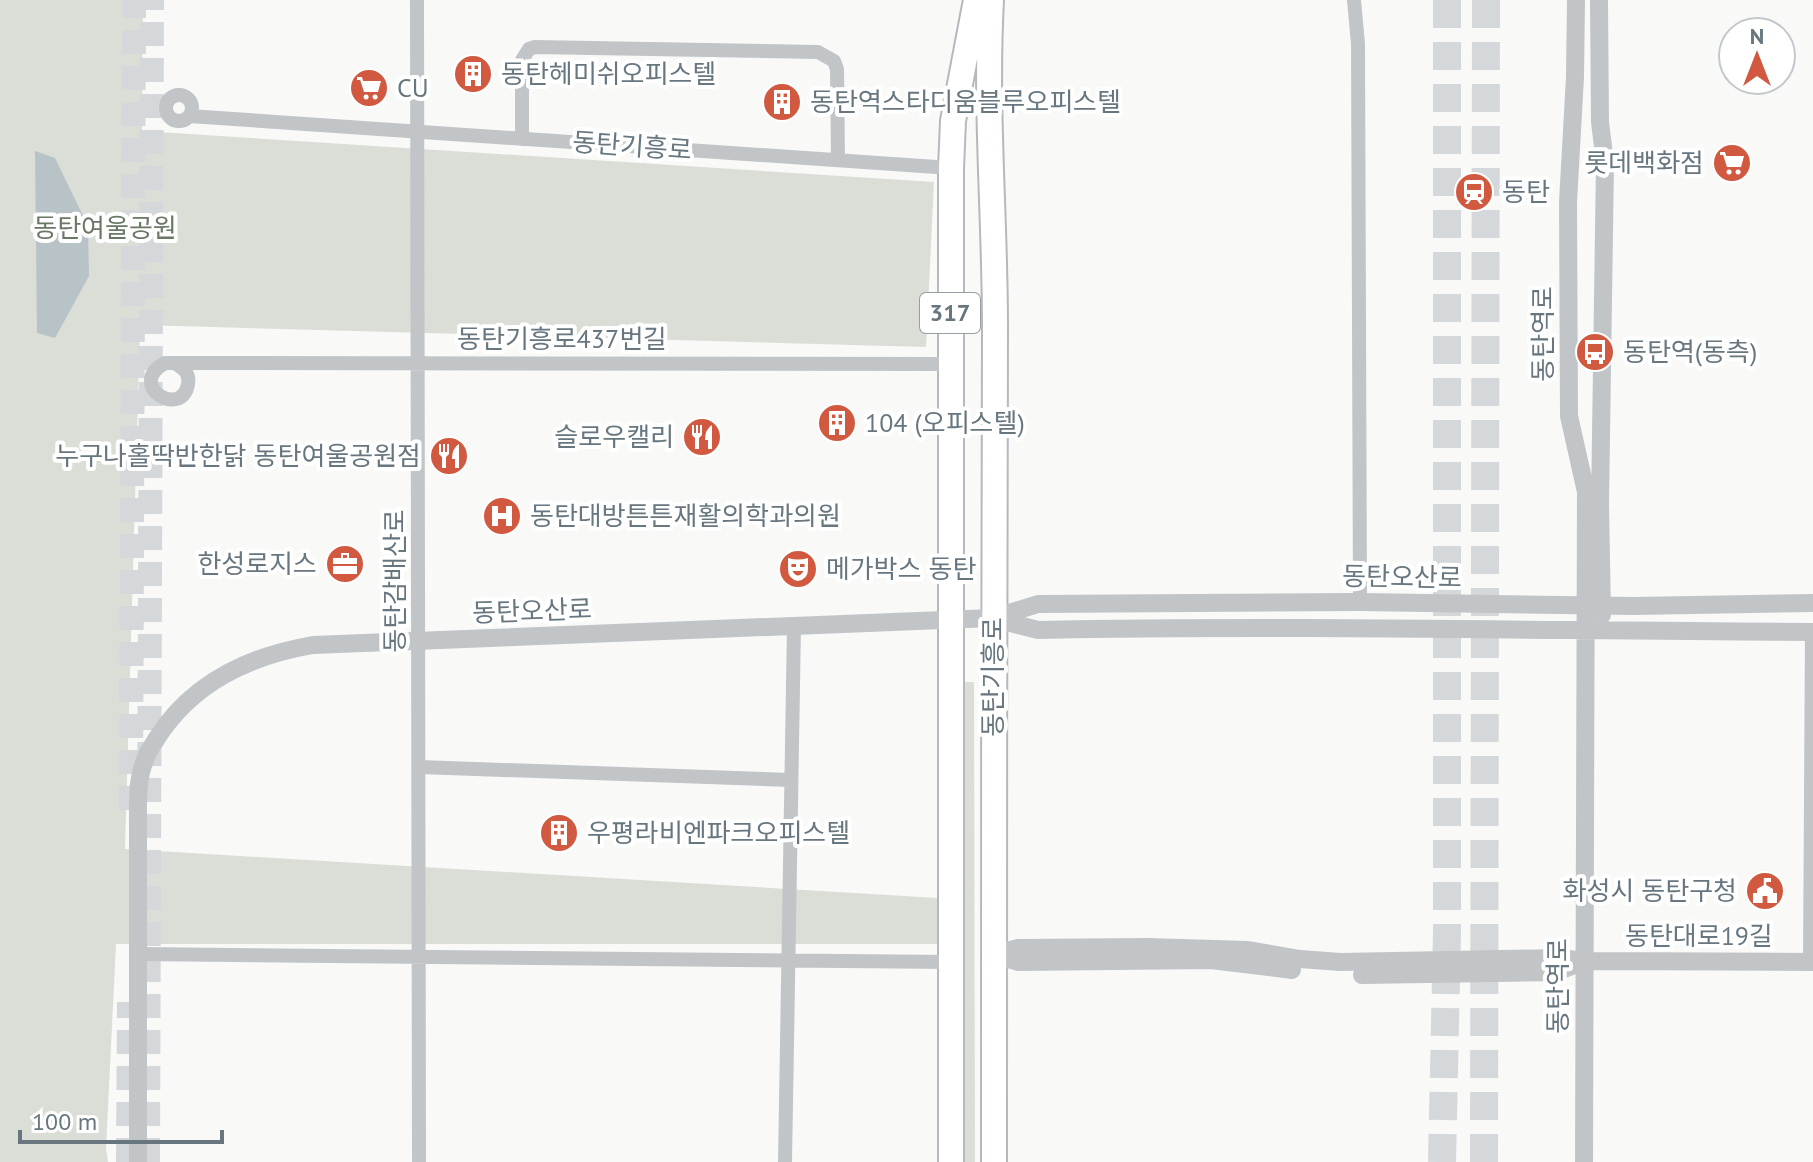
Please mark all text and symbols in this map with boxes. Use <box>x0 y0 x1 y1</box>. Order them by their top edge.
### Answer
north arrow <box>1717 16 1797 96</box>
text: N <box>1750 22 1764 50</box>
building icon: 동탄헤미쉬오피스텔 <box>452 53 494 95</box>
place label: 동탄헤미쉬오피스텔 <box>501 57 716 90</box>
supermarket icon: CU <box>348 67 390 109</box>
place label: CU <box>397 71 429 104</box>
building icon: 동탄역스타디움블루오피스텔 <box>761 81 803 123</box>
place label: 동탄역스타디움블루오피스텔 <box>810 85 1121 118</box>
street label: 동탄기흥로 <box>571 125 693 166</box>
supermarket icon: 롯데백화점 <box>1711 142 1753 184</box>
place label: 롯데백화점 <box>1584 146 1704 179</box>
station icon: 동탄 <box>1453 171 1495 213</box>
place label: 동탄 <box>1502 175 1550 208</box>
park label: 동탄여울공원 <box>33 211 177 244</box>
street label: 동탄역로 <box>1526 286 1559 382</box>
road number: 317 <box>920 293 980 333</box>
street label: 동탄기흥로437번길 <box>457 322 667 355</box>
bus stop icon: 동탄역(동측) <box>1574 331 1616 373</box>
place label: 동탄역(동측) <box>1623 335 1757 368</box>
building icon: 104 (오피스텔) <box>816 402 858 444</box>
place label: 104 (오피스텔) <box>865 406 1025 439</box>
restaurant icon: 슬로우캘리 <box>681 416 723 458</box>
place label: 슬로우캘리 <box>554 420 674 453</box>
restaurant icon: 누구나홀딱반한닭 동탄여울공원점 <box>428 435 470 477</box>
place label: 누구나홀딱반한닭 동탄여울공원점 <box>55 439 421 472</box>
hospital icon: 동탄대방튼튼재활의학과의원 <box>481 495 523 537</box>
place label: 동탄대방튼튼재활의학과의원 <box>530 499 841 532</box>
street label: 동탄감배산로 <box>378 509 411 653</box>
office icon: 한성로지스 <box>324 543 366 585</box>
place label: 한성로지스 <box>197 547 317 580</box>
theatre icon: 메가박스 동탄 <box>777 548 819 590</box>
place label: 메가박스 동탄 <box>826 552 977 585</box>
street label: 동탄오산로 <box>1342 559 1462 594</box>
street label: 동탄오산로 <box>472 592 592 629</box>
street label: 동탄기흥로 <box>976 617 1009 737</box>
building icon: 우평라비엔파크오피스텔 <box>538 812 580 854</box>
place label: 우평라비엔파크오피스텔 <box>587 816 850 849</box>
public building icon: 화성시 동탄구청 <box>1744 870 1786 912</box>
place label: 화성시 동탄구청 <box>1563 874 1737 907</box>
street label: 동탄대로19길 <box>1625 919 1773 952</box>
street label: 동탄역로 <box>1541 938 1574 1034</box>
scale bar <box>20 1094 222 1144</box>
text: 100 m <box>32 1106 97 1137</box>

